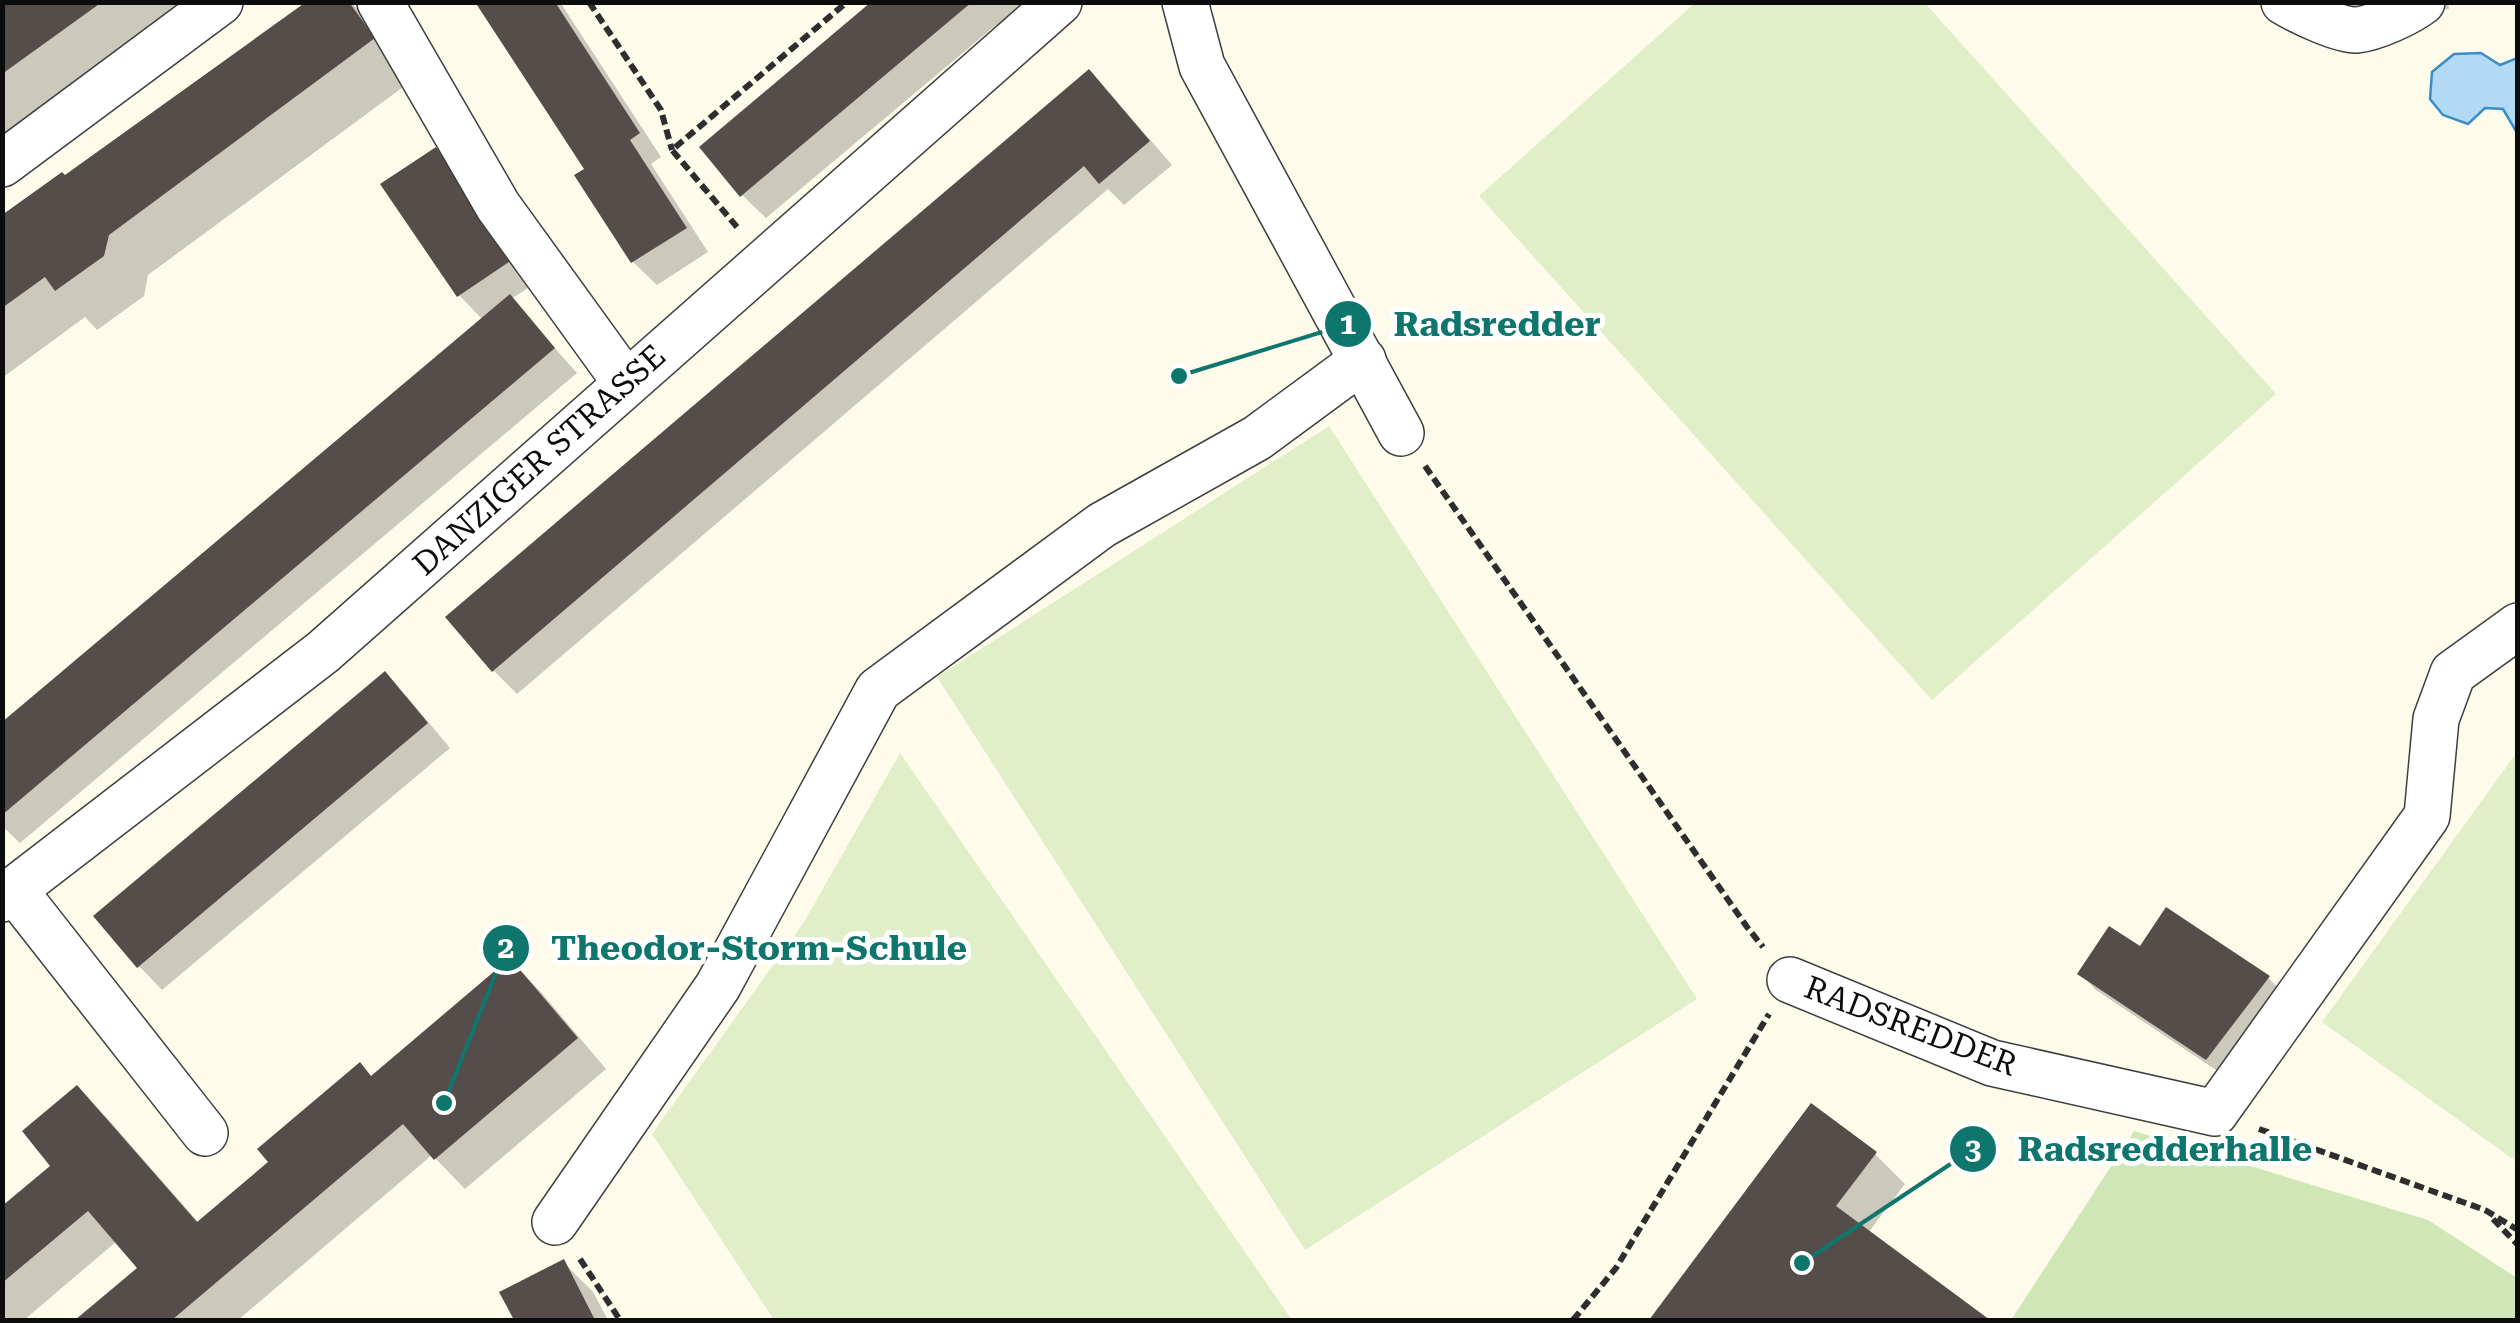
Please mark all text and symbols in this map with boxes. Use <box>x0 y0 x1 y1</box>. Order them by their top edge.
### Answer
callout: Radsredder <box>1323 291 1620 356</box>
text: Radsredder <box>1393 304 1601 345</box>
text: 1 <box>1340 306 1357 341</box>
street label: DANZIGER STRASSE <box>405 337 673 583</box>
callout: Theodor-Storm-Schule <box>481 915 987 980</box>
text: Theodor-Storm-Schule <box>551 928 967 969</box>
text: 2 <box>498 930 514 965</box>
street label: RADSREDDER <box>1799 968 2023 1084</box>
callout: Radsredderhalle <box>1948 1116 2333 1181</box>
text: Radsredderhalle <box>2018 1129 2312 1170</box>
text: 3 <box>1965 1131 1982 1166</box>

